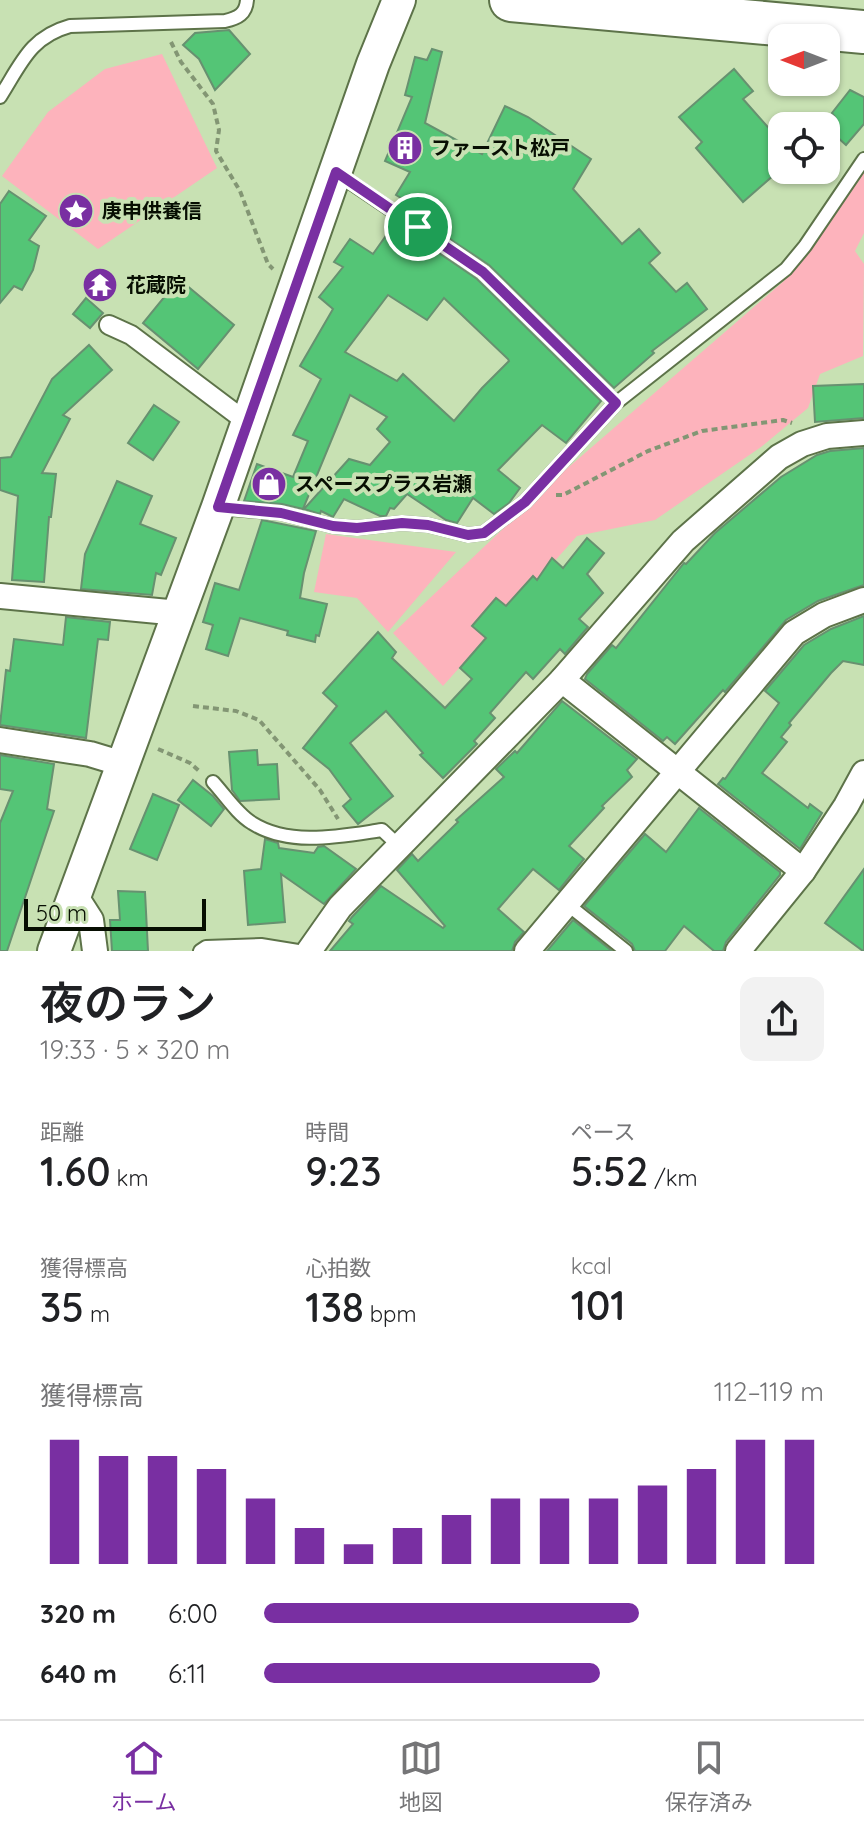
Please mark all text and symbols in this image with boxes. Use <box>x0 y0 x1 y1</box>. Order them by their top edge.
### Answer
north arrow <box>768 24 840 96</box>
map controls <box>768 24 840 184</box>
button: locate <box>768 112 840 184</box>
building icon: ファースト松戸 <box>386 129 424 167</box>
place label: ファースト松戸 <box>431 135 570 160</box>
place icon: 庚申供養信 <box>57 192 95 230</box>
pin <box>384 193 452 261</box>
place label: 庚申供養信 <box>102 198 202 223</box>
icon: arrive <box>396 205 440 249</box>
temple icon: 花蔵院 <box>81 266 119 304</box>
place label: 花蔵院 <box>126 272 186 297</box>
shop icon: スペースプラス岩瀬 <box>250 465 288 503</box>
place label: スペースプラス岩瀬 <box>295 471 472 496</box>
scale bar <box>24 895 206 931</box>
text: 50 m <box>36 899 87 927</box>
text: 夜のラン <box>40 975 216 1030</box>
button: share <box>740 977 824 1061</box>
text: 19:33 · 5 × 320 m <box>40 1033 230 1066</box>
text: 距離 <box>40 1118 84 1146</box>
text: 時間 <box>305 1118 349 1146</box>
text: ペース <box>571 1118 636 1146</box>
text: 1.60 <box>40 1146 111 1196</box>
text: 9:23 <box>305 1146 382 1196</box>
text: 5:52 <box>571 1146 648 1196</box>
text: km <box>111 1164 148 1192</box>
text: /km <box>648 1164 698 1192</box>
text: kcal <box>571 1252 612 1280</box>
text: 獲得標高 <box>40 1254 128 1282</box>
text: 心拍数 <box>305 1254 371 1282</box>
text: 101 <box>571 1280 626 1330</box>
text: 35 <box>40 1282 84 1332</box>
text: 138 <box>305 1282 364 1332</box>
text: m <box>84 1300 110 1328</box>
text: bpm <box>364 1300 417 1328</box>
text: 112–119 m <box>714 1375 824 1408</box>
text: 獲得標高 <box>40 1379 144 1412</box>
text: 320 m <box>40 1597 116 1630</box>
text: 6:00 <box>168 1597 218 1630</box>
text: 640 m <box>40 1657 117 1690</box>
text: 6:11 <box>168 1657 206 1690</box>
tab: ホーム <box>111 1736 176 1816</box>
tab: 地図 <box>399 1736 443 1816</box>
tab: 保存済み <box>665 1736 753 1816</box>

